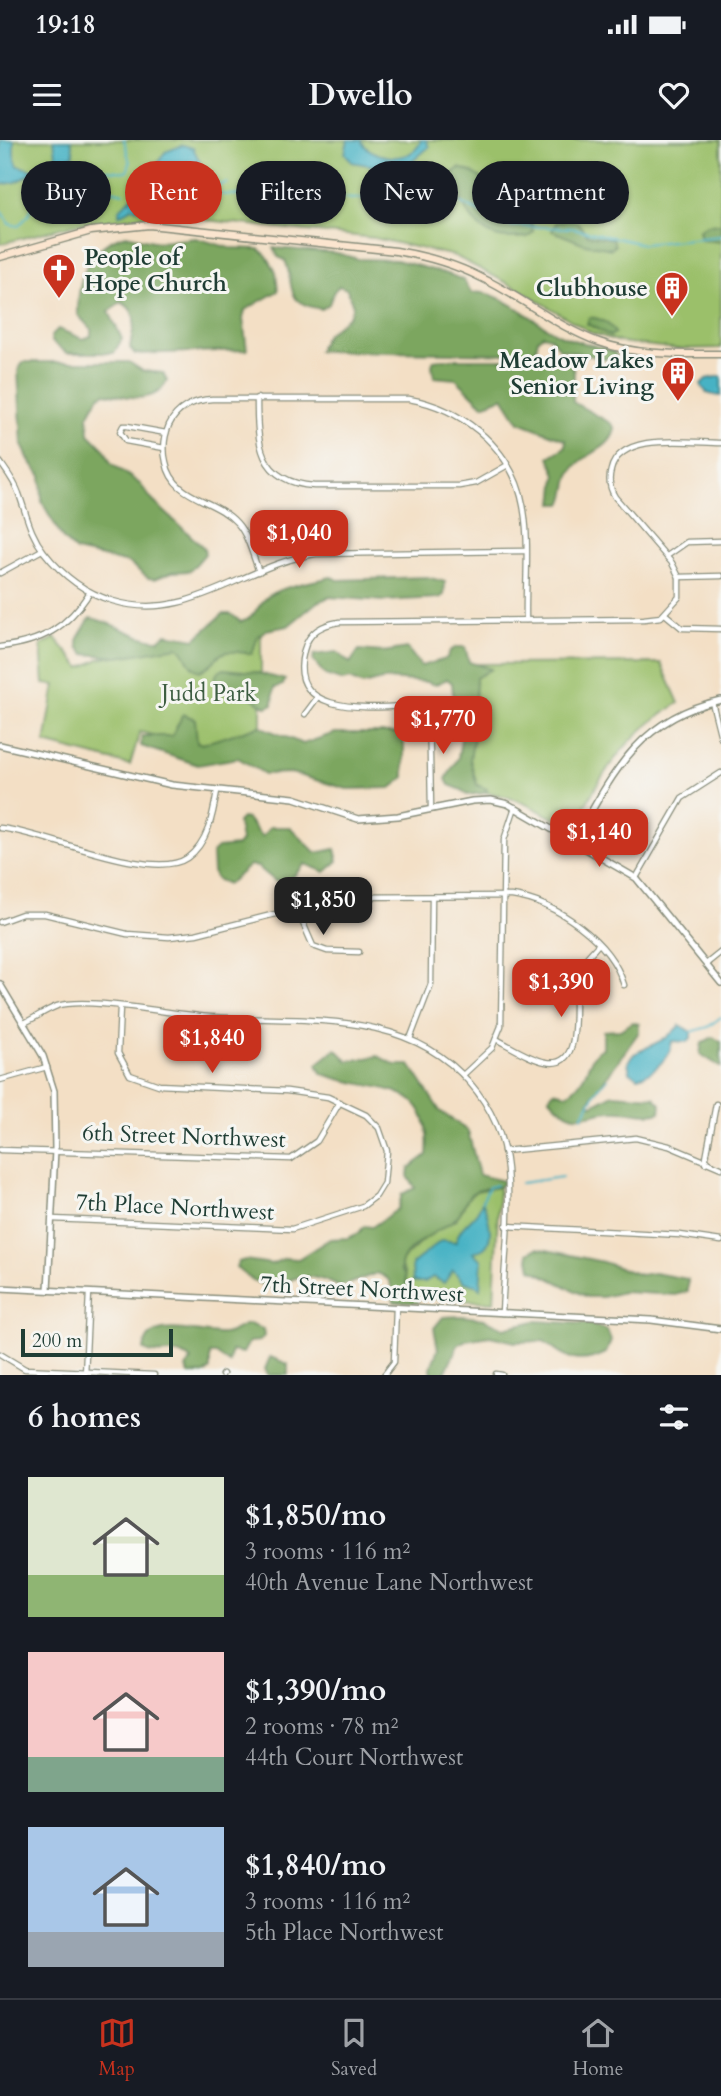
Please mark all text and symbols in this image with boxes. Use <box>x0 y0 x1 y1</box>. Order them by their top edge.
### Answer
text: 19:18 <box>35 7 96 42</box>
text: Dwello <box>308 73 413 117</box>
icon: menu <box>28 76 66 114</box>
icon: heart <box>655 76 693 114</box>
chip: Buy <box>21 161 111 224</box>
chip: Rent <box>125 161 222 224</box>
chip: Filters <box>236 161 346 224</box>
chip: New <box>360 161 458 224</box>
chip: Apartment <box>472 161 629 224</box>
place label: People of Hope Church <box>84 242 227 299</box>
church icon: People of Hope Church <box>40 251 78 300</box>
building icon: Clubhouse <box>653 269 691 318</box>
place label: Clubhouse <box>536 273 648 304</box>
place label: Meadow Lakes Senior Living <box>499 345 654 402</box>
building icon: Meadow Lakes Senior Living <box>659 354 697 403</box>
pin: $1,040 <box>242 510 356 570</box>
text: $1,040 <box>266 517 332 548</box>
park label: Judd Park <box>158 678 257 709</box>
pin: $1,770 <box>386 696 500 756</box>
text: $1,770 <box>410 703 476 734</box>
pin: $1,140 <box>542 810 656 869</box>
text: $1,140 <box>566 816 632 847</box>
pin: $1,850 <box>266 878 380 937</box>
text: $1,850 <box>290 884 356 915</box>
pin: $1,390 <box>504 960 618 1019</box>
text: $1,390 <box>528 966 594 997</box>
pin: $1,840 <box>155 1016 269 1075</box>
text: $1,840 <box>179 1022 245 1053</box>
street label: 6th Street Northwest <box>82 1117 286 1155</box>
street label: 7th Place Northwest <box>75 1186 275 1228</box>
street label: 7th Street Northwest <box>260 1268 464 1310</box>
scale bar <box>21 1326 173 1358</box>
text: 200 m <box>32 1328 82 1354</box>
text: 6 homes <box>28 1397 141 1438</box>
icon: filters <box>655 1398 693 1436</box>
text: $1,850/mo <box>245 1495 386 1536</box>
icon: home <box>84 1505 168 1589</box>
text: 3 rooms · 116 m² <box>245 1536 410 1567</box>
text: 40th Avenue Lane Northwest <box>245 1567 533 1598</box>
text: $1,390/mo <box>245 1670 386 1711</box>
icon: home <box>84 1680 168 1764</box>
text: 2 rooms · 78 m² <box>245 1711 398 1742</box>
text: 44th Court Northwest <box>245 1742 463 1773</box>
text: $1,840/mo <box>245 1845 386 1886</box>
icon: home <box>84 1855 168 1939</box>
text: 3 rooms · 116 m² <box>245 1886 410 1917</box>
text: 5th Place Northwest <box>245 1917 444 1948</box>
tab: Map <box>98 2014 136 2082</box>
tab: Saved <box>331 2014 377 2082</box>
tab: Home <box>572 2014 623 2082</box>

